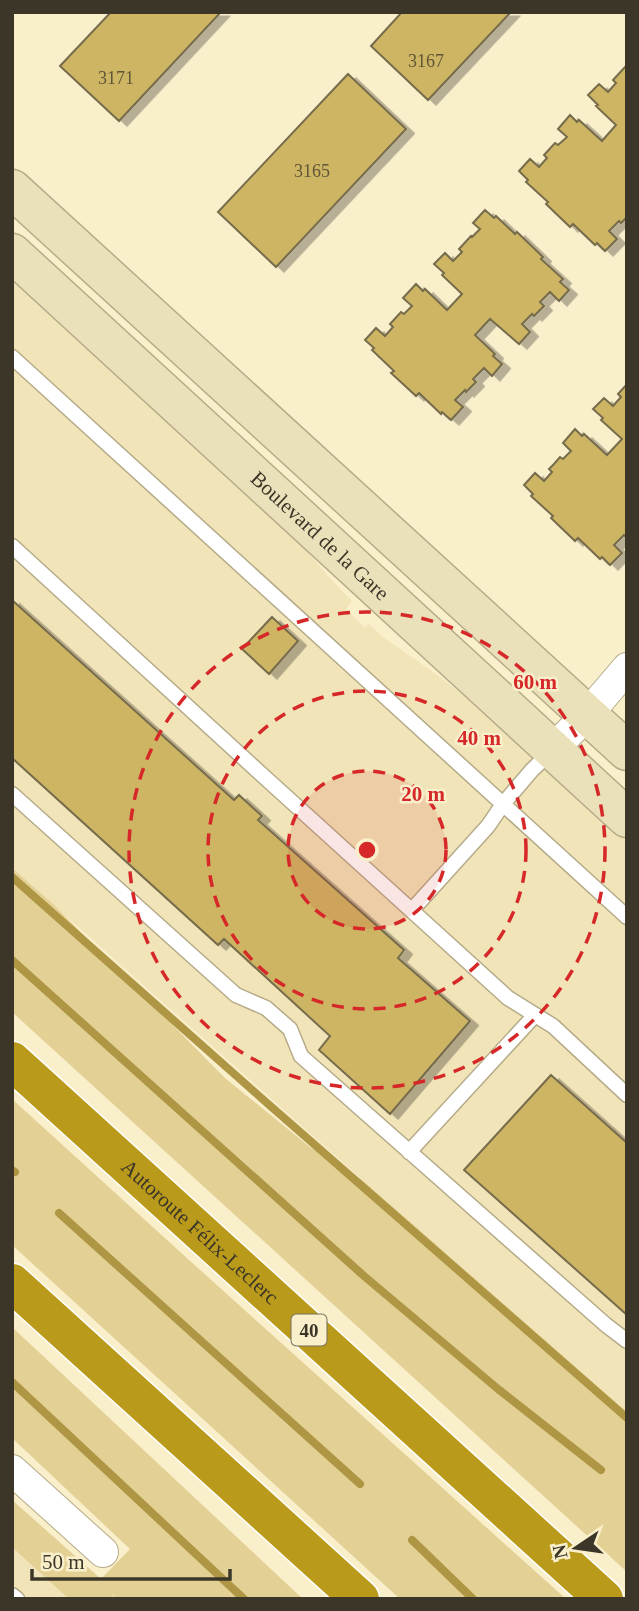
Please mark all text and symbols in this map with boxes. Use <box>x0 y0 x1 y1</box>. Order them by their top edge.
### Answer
house number: 3167 <box>408 51 444 71</box>
house number: 3171 <box>98 68 134 88</box>
house number: 3165 <box>294 161 330 181</box>
street label: Boulevard de la Gare <box>246 466 394 605</box>
text: 60 m <box>513 670 557 694</box>
text: 40 m <box>457 726 501 750</box>
text: 20 m <box>401 782 445 806</box>
centre of rings <box>355 838 379 862</box>
street label: Autoroute Félix-Leclerc <box>117 1154 283 1309</box>
road number: 40 <box>292 1314 326 1346</box>
north arrow <box>541 1513 611 1583</box>
scale bar <box>32 1538 229 1582</box>
text: N <box>548 1542 572 1561</box>
text: 50 m <box>42 1550 85 1574</box>

